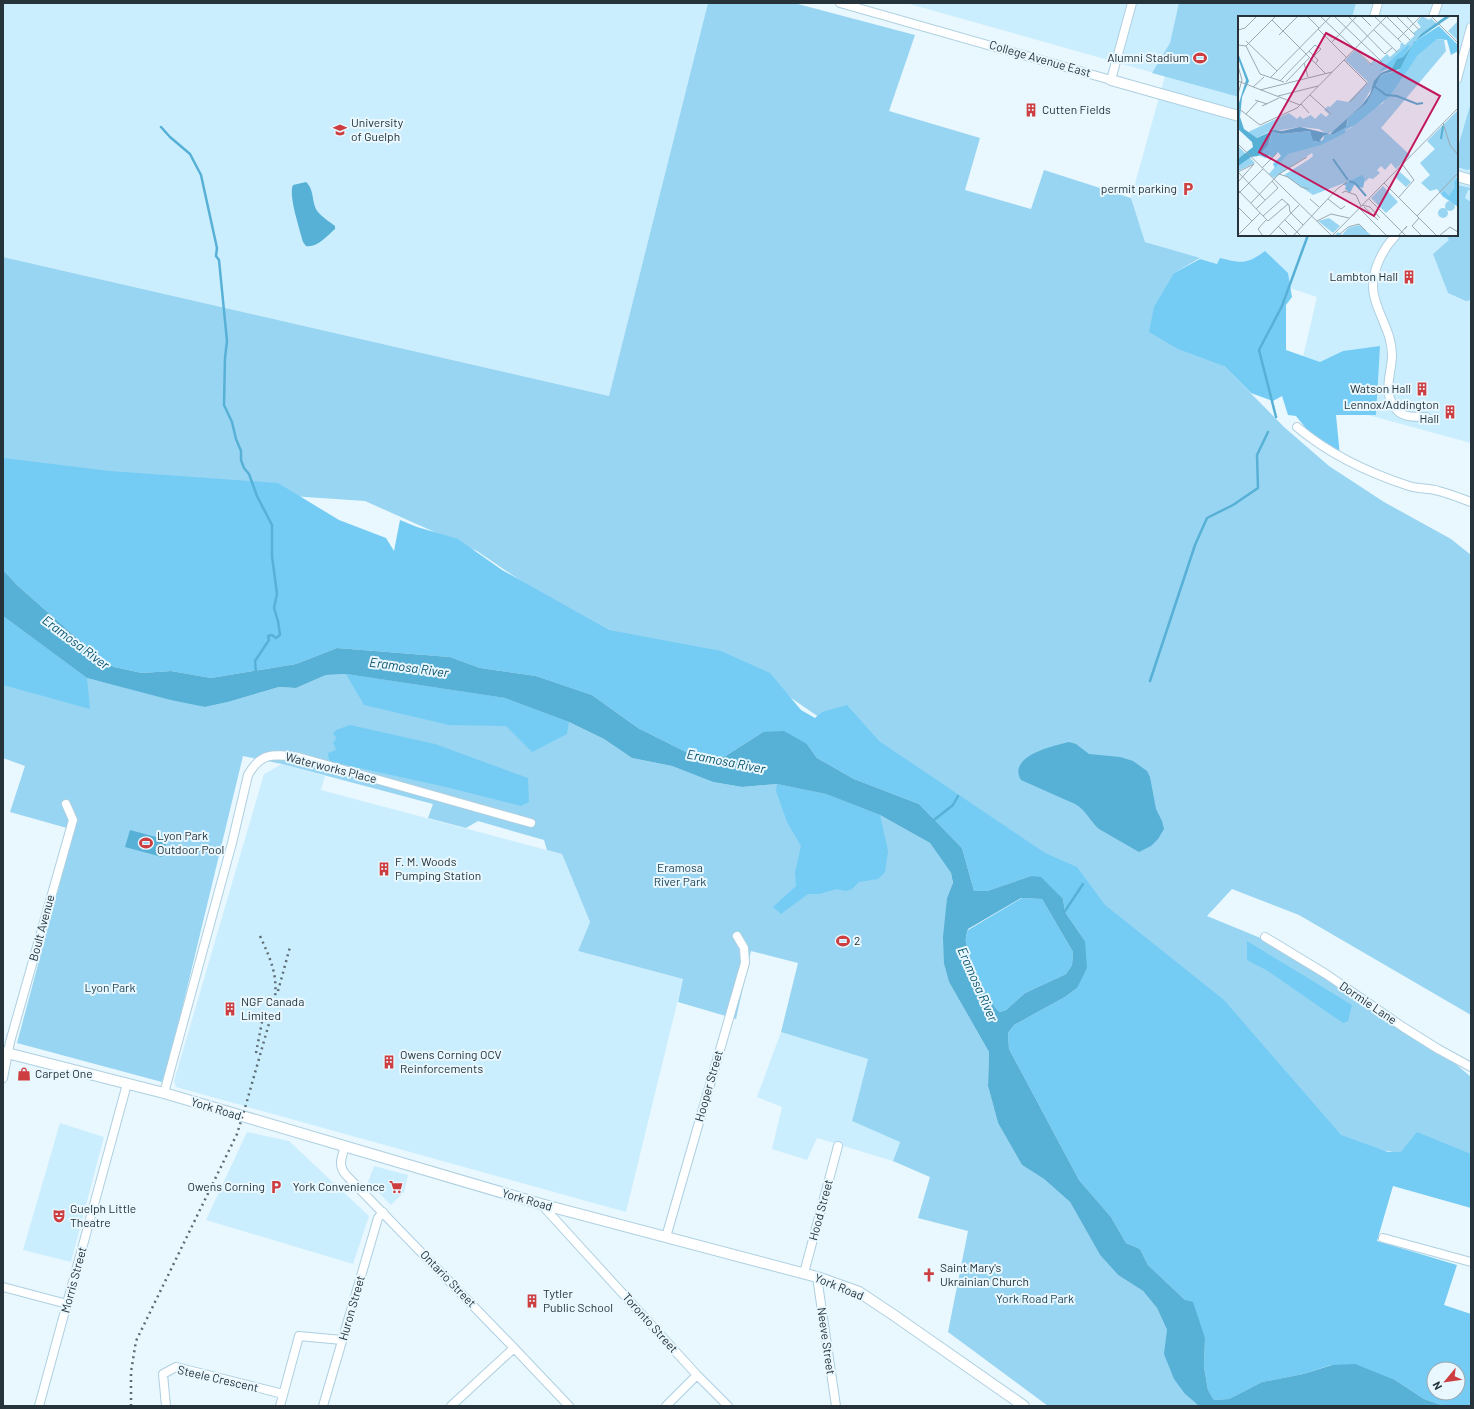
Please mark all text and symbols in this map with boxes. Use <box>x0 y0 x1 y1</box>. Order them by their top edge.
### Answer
inset map <box>1238 16 1458 236</box>
street label: College Avenue East <box>988 37 1093 79</box>
place label: Alumni Stadium <box>1107 50 1189 64</box>
sports icon: Alumni Stadium <box>1192 50 1208 66</box>
building icon: Cutten Fields <box>1023 102 1039 118</box>
place label: Cutten Fields <box>1042 102 1111 116</box>
place label: University of Guelph <box>351 115 404 143</box>
school or university icon: University of Guelph <box>332 122 348 138</box>
place label: permit parking <box>1101 181 1177 195</box>
parking icon: permit parking <box>1180 181 1196 197</box>
place label: Lambton Hall <box>1329 269 1398 283</box>
building icon: Lambton Hall <box>1401 269 1417 285</box>
place label: Watson Hall <box>1350 381 1411 395</box>
building icon: Watson Hall <box>1414 381 1430 397</box>
place label: Lennox/Addington Hall <box>1344 397 1439 425</box>
building icon: Lennox/Addington Hall <box>1442 404 1458 420</box>
water label: Eramosa River <box>39 612 113 673</box>
water label: Eramosa River <box>368 654 450 681</box>
water label: Eramosa River <box>685 746 767 777</box>
street label: Waterworks Place <box>284 749 378 785</box>
place label: Lyon Park Outdoor Pool <box>157 828 224 856</box>
sports icon: Lyon Park Outdoor Pool <box>138 835 154 851</box>
place label: F. M. Woods Pumping Station <box>395 854 481 882</box>
park label: Eramosa River Park <box>654 860 706 888</box>
building icon: F. M. Woods Pumping Station <box>376 861 392 877</box>
street label: Boult Avenue <box>25 893 57 962</box>
sports icon: 2 <box>835 933 851 949</box>
place label: 2 <box>854 933 860 947</box>
water label: Eramosa River <box>954 944 1002 1024</box>
street label: Dormie Lane <box>1337 978 1400 1026</box>
park label: Lyon Park <box>85 980 136 994</box>
place label: NGF Canada Limited <box>241 994 304 1022</box>
building icon: NGF Canada Limited <box>222 1001 238 1017</box>
place label: Owens Corning OCV Reinforcements <box>400 1047 502 1075</box>
street label: Hooper Street <box>691 1049 725 1123</box>
building icon: Owens Corning OCV Reinforcements <box>381 1054 397 1070</box>
shop icon: Carpet One <box>16 1066 32 1082</box>
place label: Carpet One <box>35 1066 93 1080</box>
street label: York Road <box>189 1094 243 1122</box>
street label: Hood Street <box>805 1178 835 1242</box>
place label: Owens Corning <box>187 1179 265 1193</box>
parking icon: Owens Corning <box>268 1179 284 1195</box>
place label: York Convenience <box>293 1179 385 1193</box>
supermarket icon: York Convenience <box>388 1179 404 1195</box>
street label: York Road <box>500 1185 554 1213</box>
place label: Guelph Little Theatre <box>70 1201 136 1229</box>
theatre icon: Guelph Little Theatre <box>51 1208 67 1224</box>
street label: Morris Street <box>57 1245 89 1314</box>
street label: Ontario Street <box>418 1247 479 1310</box>
place label: Saint Mary's Ukrainian Church <box>940 1260 1029 1288</box>
church icon: Saint Mary's Ukrainian Church <box>921 1267 937 1283</box>
street label: York Road <box>813 1270 866 1302</box>
street label: Huron Street <box>335 1274 367 1342</box>
place label: Tytler Public School <box>543 1286 613 1314</box>
street label: Toronto Street <box>620 1290 681 1355</box>
park label: York Road Park <box>996 1291 1074 1305</box>
building icon: Tytler Public School <box>524 1293 540 1309</box>
street label: Neeve Street <box>815 1306 839 1375</box>
north arrow <box>1426 1361 1466 1401</box>
street label: Steele Crescent <box>176 1362 260 1394</box>
text: N <box>1429 1380 1444 1392</box>

